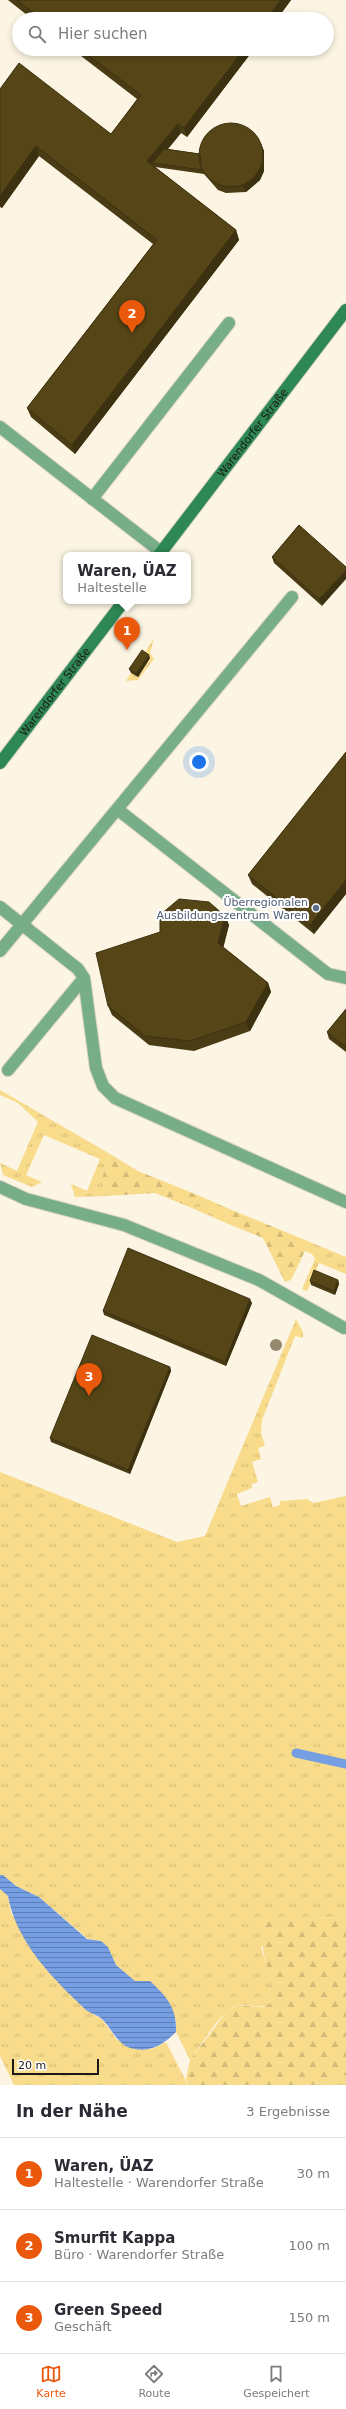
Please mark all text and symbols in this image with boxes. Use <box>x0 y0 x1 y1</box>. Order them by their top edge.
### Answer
search box <box>12 12 334 56</box>
icon: search <box>26 23 48 45</box>
text: Hier suchen <box>58 25 147 43</box>
pin: 2 <box>119 300 145 333</box>
street label: Warendorfer Straße <box>214 385 291 480</box>
popup <box>63 552 191 604</box>
text: Waren, ÜAZ <box>77 562 177 580</box>
text: Haltestelle <box>77 580 147 595</box>
pin: 1 <box>114 617 140 650</box>
street label: Warendorfer Straße <box>17 644 93 738</box>
your location <box>189 752 209 772</box>
place label: Überregionalen Ausbildungszentrum Waren <box>157 896 308 922</box>
marker: Überregionalen Ausbildungszentrum Waren <box>311 903 321 913</box>
pin: 3 <box>76 1363 102 1396</box>
scale bar <box>12 2057 99 2076</box>
text: 20 m <box>18 2059 46 2072</box>
text: In der Nähe <box>16 2101 128 2121</box>
text: 3 Ergebnisse <box>246 2104 330 2119</box>
text: Waren, ÜAZ <box>54 2157 154 2175</box>
text: 1 <box>24 2166 34 2181</box>
text: 30 m <box>297 2166 330 2181</box>
text: Haltestelle · Warendorfer Straße <box>54 2175 264 2190</box>
text: Smurfit Kappa <box>54 2229 175 2247</box>
text: 2 <box>24 2238 34 2253</box>
text: 100 m <box>288 2238 330 2253</box>
text: Büro · Warendorfer Straße <box>54 2247 224 2262</box>
text: Green Speed <box>54 2301 163 2319</box>
text: 3 <box>24 2310 34 2325</box>
text: 150 m <box>288 2310 330 2325</box>
text: Geschäft <box>54 2319 112 2334</box>
tab: Karte <box>36 2363 66 2400</box>
tab: Route <box>138 2363 170 2400</box>
tab: Gespeichert <box>243 2363 310 2400</box>

